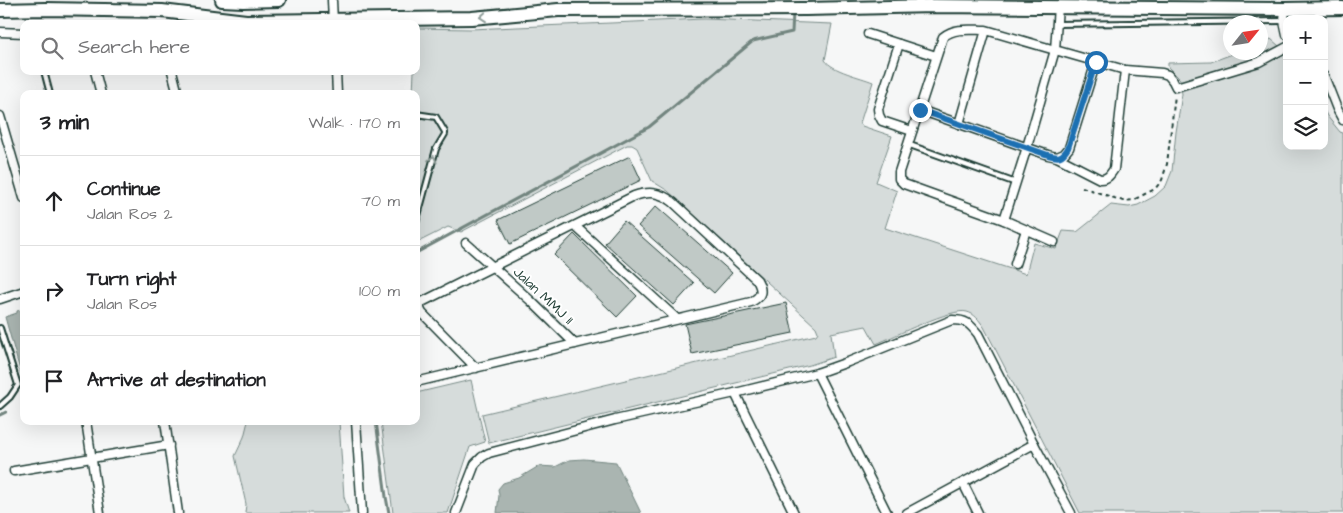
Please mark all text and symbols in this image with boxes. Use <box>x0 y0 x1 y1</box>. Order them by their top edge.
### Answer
one-way arrow <box>479 11 487 22</box>
north arrow <box>1223 15 1268 60</box>
map controls <box>1283 15 1328 150</box>
button: + <box>1283 15 1328 60</box>
search box <box>20 20 420 75</box>
icon: search <box>38 34 66 62</box>
text: Search here <box>78 34 190 61</box>
route start <box>1085 51 1108 74</box>
button: − <box>1283 60 1328 105</box>
route end <box>909 99 932 122</box>
button: layers <box>1283 105 1328 150</box>
text: 3 min <box>40 108 89 137</box>
text: Walk · 170 m <box>309 112 400 134</box>
one-way arrow <box>428 155 438 164</box>
text: Continue <box>87 176 161 203</box>
icon: ahead <box>40 187 68 215</box>
text: 70 m <box>361 190 400 212</box>
text: Jalan Ros 2 <box>87 203 173 225</box>
street label: Jalan MMJ 11 <box>508 263 578 329</box>
text: Turn right <box>87 266 176 293</box>
icon: right <box>40 277 68 305</box>
text: 100 m <box>359 280 400 302</box>
text: Jalan Ros <box>87 293 157 315</box>
icon: arrive <box>40 367 68 395</box>
text: Arrive at destination <box>87 367 266 394</box>

